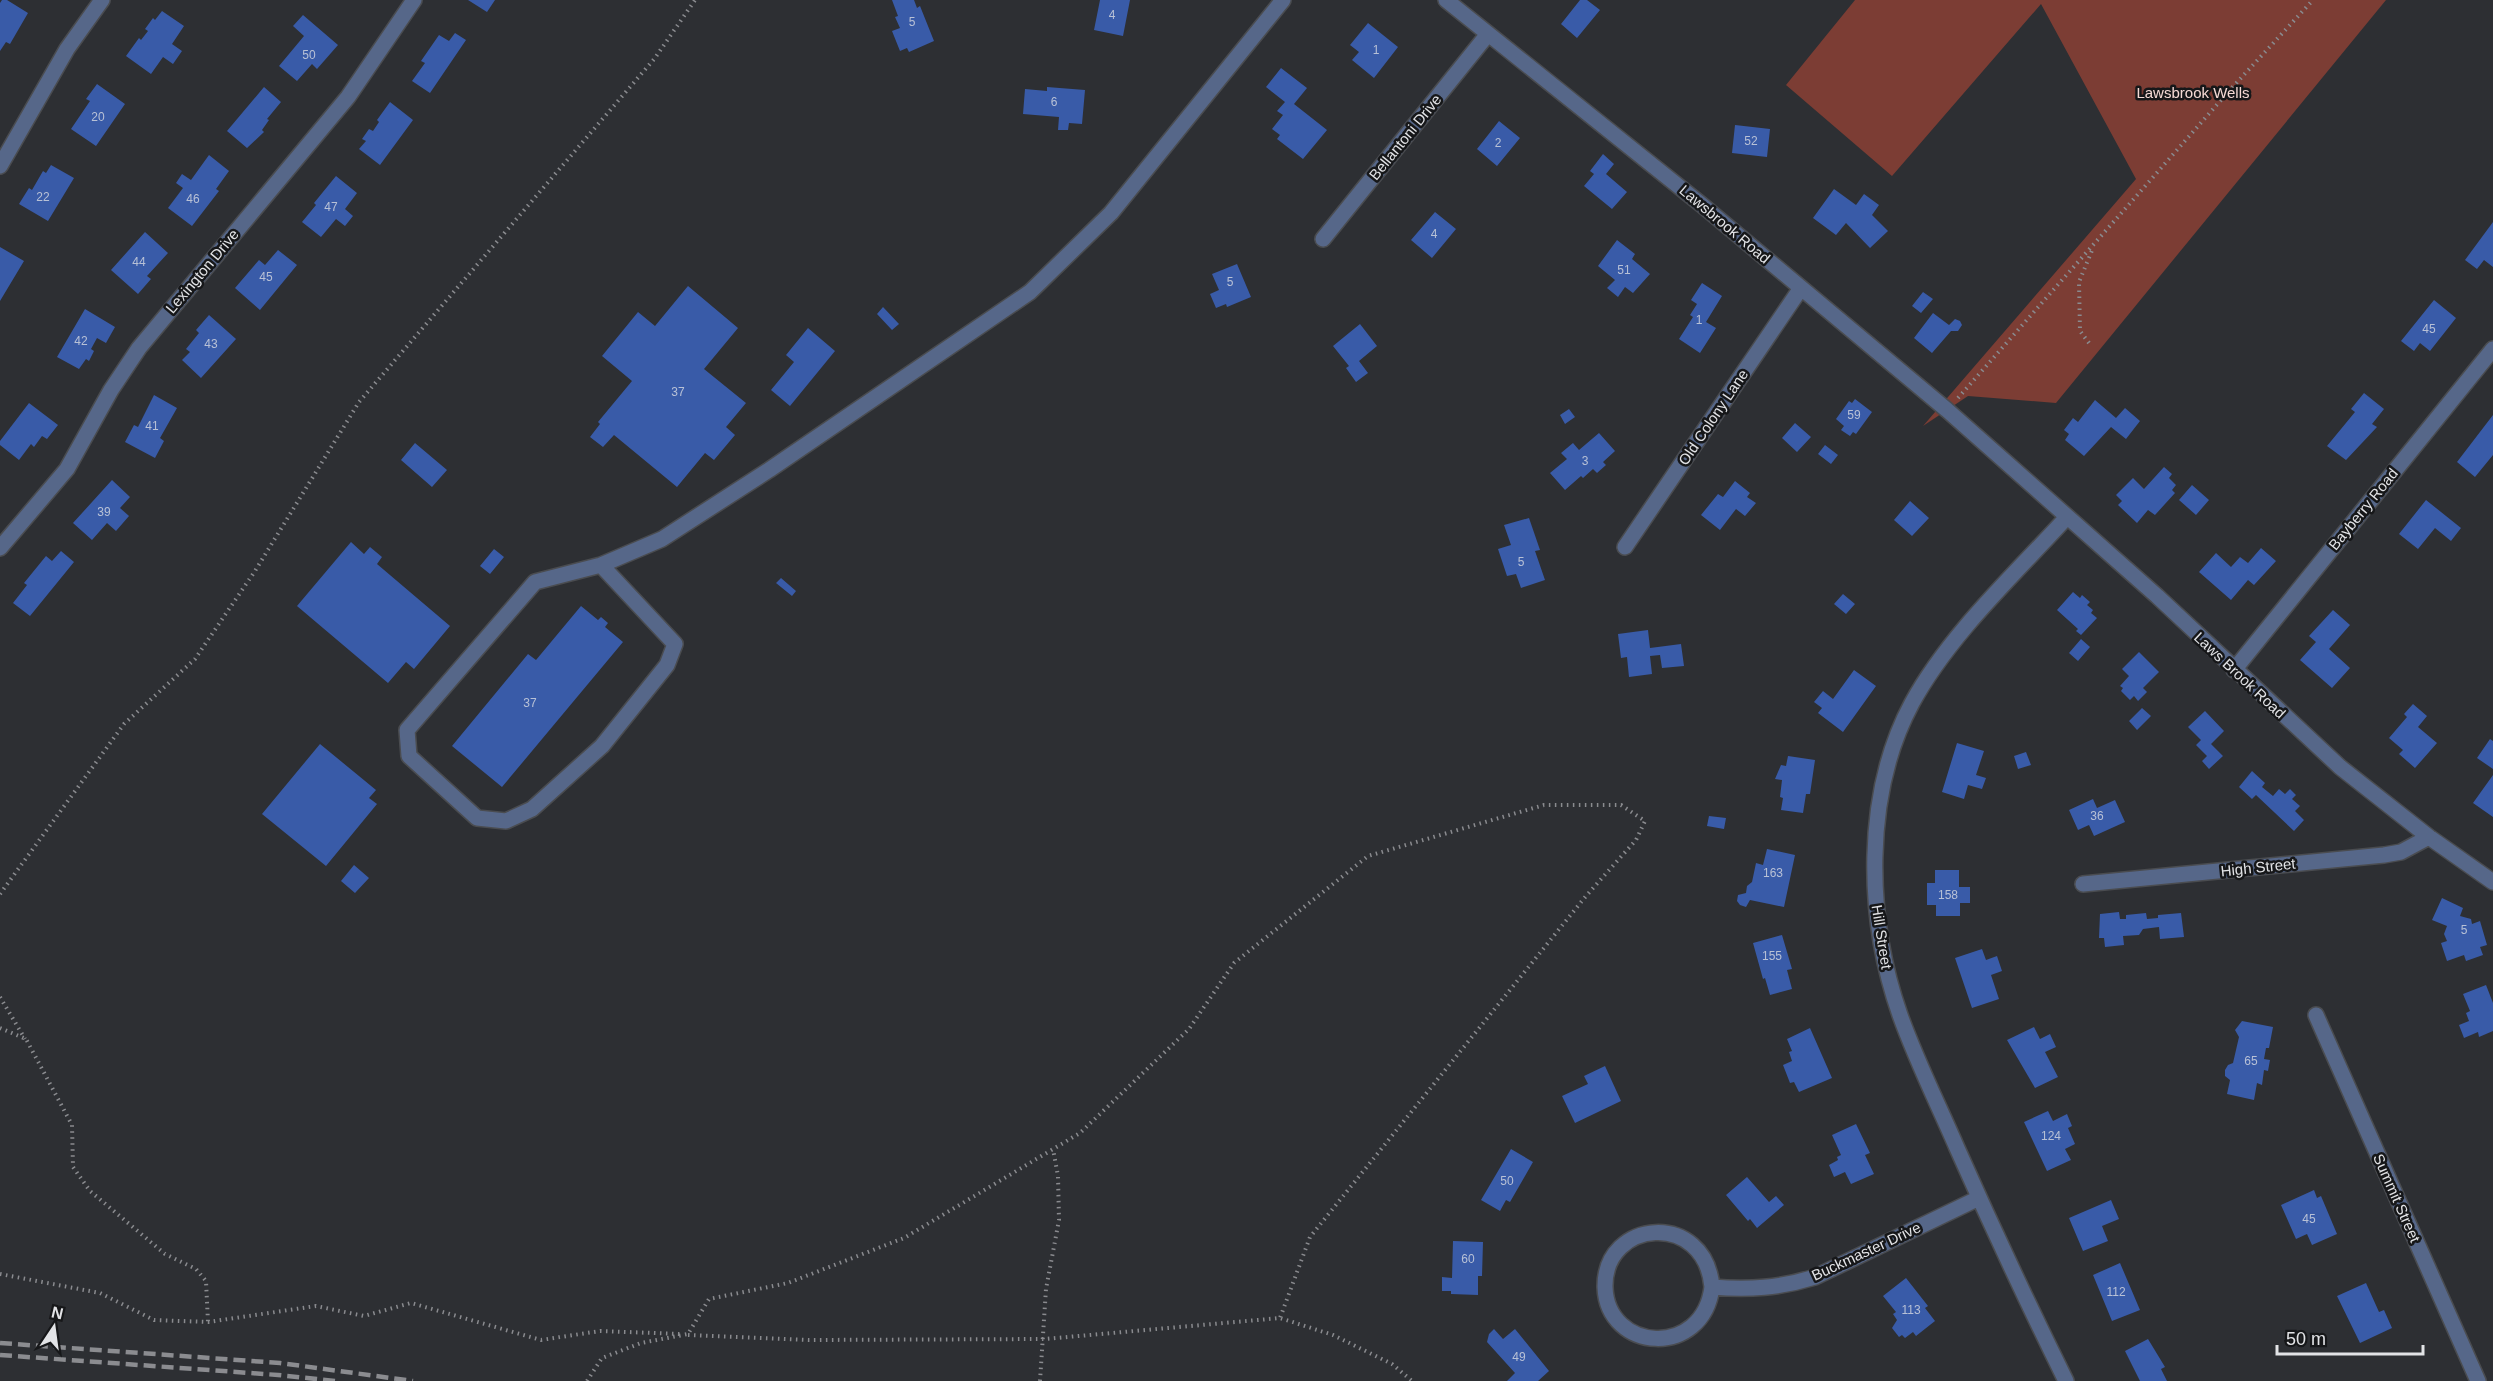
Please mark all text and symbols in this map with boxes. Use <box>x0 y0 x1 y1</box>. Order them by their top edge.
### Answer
house number: 4 <box>1109 8 1116 22</box>
house number: 5 <box>909 15 916 29</box>
house number: 1 <box>1373 43 1380 57</box>
house number: 50 <box>302 48 316 62</box>
park label: Lawsbrook Wells <box>2136 84 2250 101</box>
street label: Bellantoni Drive <box>1365 91 1445 183</box>
house number: 6 <box>1051 95 1058 109</box>
house number: 20 <box>91 110 105 124</box>
house number: 52 <box>1744 134 1758 148</box>
house number: 2 <box>1495 136 1502 150</box>
street label: Lawsbrook Road <box>1676 181 1774 267</box>
house number: 22 <box>36 190 50 204</box>
house number: 46 <box>186 192 200 206</box>
house number: 47 <box>324 200 338 214</box>
street label: Lexington Drive <box>162 226 242 316</box>
house number: 4 <box>1431 227 1438 241</box>
house number: 44 <box>132 255 146 269</box>
house number: 51 <box>1617 263 1631 277</box>
house number: 45 <box>259 270 273 284</box>
house number: 5 <box>1227 275 1234 289</box>
house number: 1 <box>1696 313 1703 327</box>
house number: 45 <box>2422 322 2436 336</box>
house number: 42 <box>74 334 88 348</box>
house number: 43 <box>204 337 218 351</box>
street label: Old Colony Lane <box>1675 366 1751 468</box>
house number: 37 <box>671 385 685 399</box>
house number: 59 <box>1847 408 1861 422</box>
house number: 41 <box>145 419 159 433</box>
house number: 3 <box>1582 454 1589 468</box>
street label: Bayberry Road <box>2325 465 2401 553</box>
house number: 39 <box>97 505 111 519</box>
house number: 5 <box>1518 555 1525 569</box>
street label: Laws Brook Road <box>2191 628 2289 722</box>
house number: 37 <box>523 696 537 710</box>
house number: 36 <box>2090 809 2104 823</box>
street label: High Street <box>2220 855 2297 879</box>
house number: 163 <box>1763 866 1783 880</box>
house number: 158 <box>1938 888 1958 902</box>
street label: Hill Street <box>1869 904 1896 971</box>
house number: 5 <box>2461 923 2468 937</box>
house number: 155 <box>1762 949 1782 963</box>
house number: 65 <box>2244 1054 2258 1068</box>
house number: 124 <box>2041 1129 2061 1143</box>
street label: Summit Street <box>2370 1151 2424 1246</box>
house number: 50 <box>1500 1174 1514 1188</box>
house number: 45 <box>2302 1212 2316 1226</box>
street label: Buckmaster Drive <box>1809 1218 1923 1284</box>
house number: 60 <box>1461 1252 1475 1266</box>
house number: 112 <box>2106 1285 2126 1299</box>
north arrow <box>24 1297 84 1357</box>
text: N <box>50 1303 65 1322</box>
house number: 113 <box>1901 1303 1921 1317</box>
scale bar <box>2277 1318 2422 1356</box>
text: 50 m <box>2286 1329 2326 1349</box>
house number: 49 <box>1512 1350 1526 1364</box>

